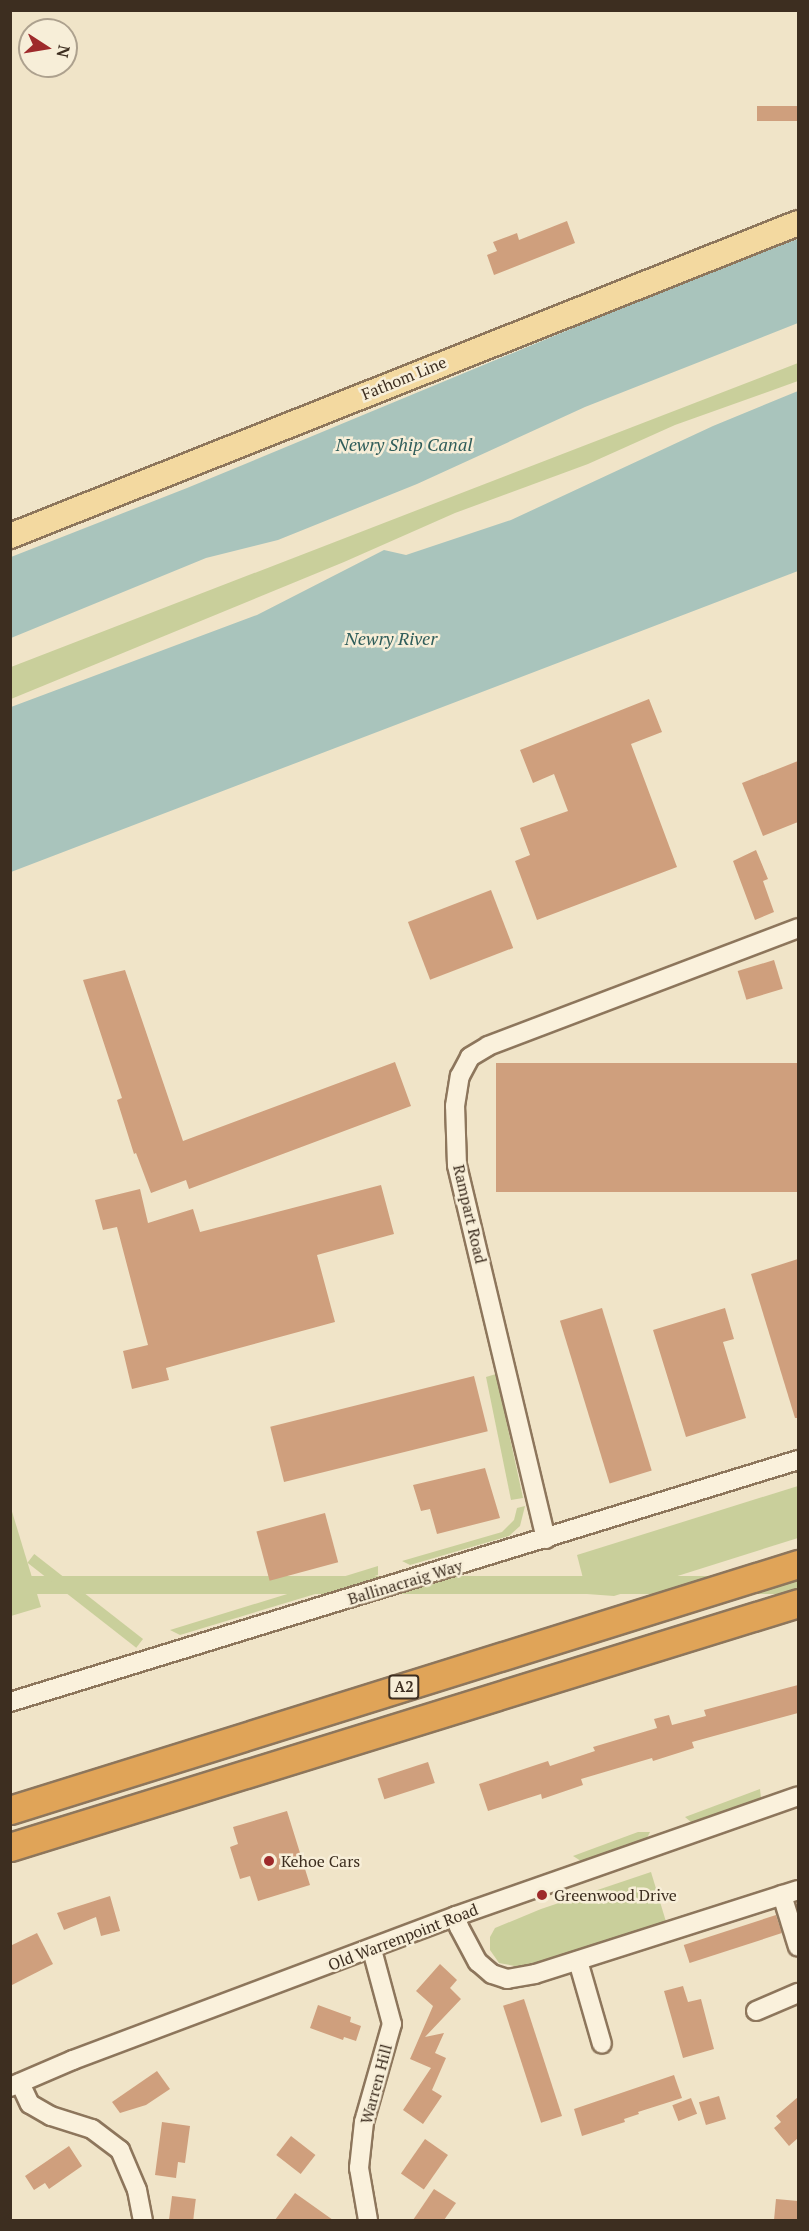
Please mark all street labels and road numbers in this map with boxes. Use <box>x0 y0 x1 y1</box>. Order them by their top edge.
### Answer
street label: Fathom Line <box>359 352 449 404</box>
street label: Rampart Road <box>449 1163 491 1265</box>
street label: Ballinacraig Way <box>345 1555 465 1609</box>
road number: A2 <box>388 1675 420 1699</box>
street label: Old Warrenpoint Road <box>325 1900 481 1974</box>
street label: Warren Hill <box>356 2042 396 2126</box>

